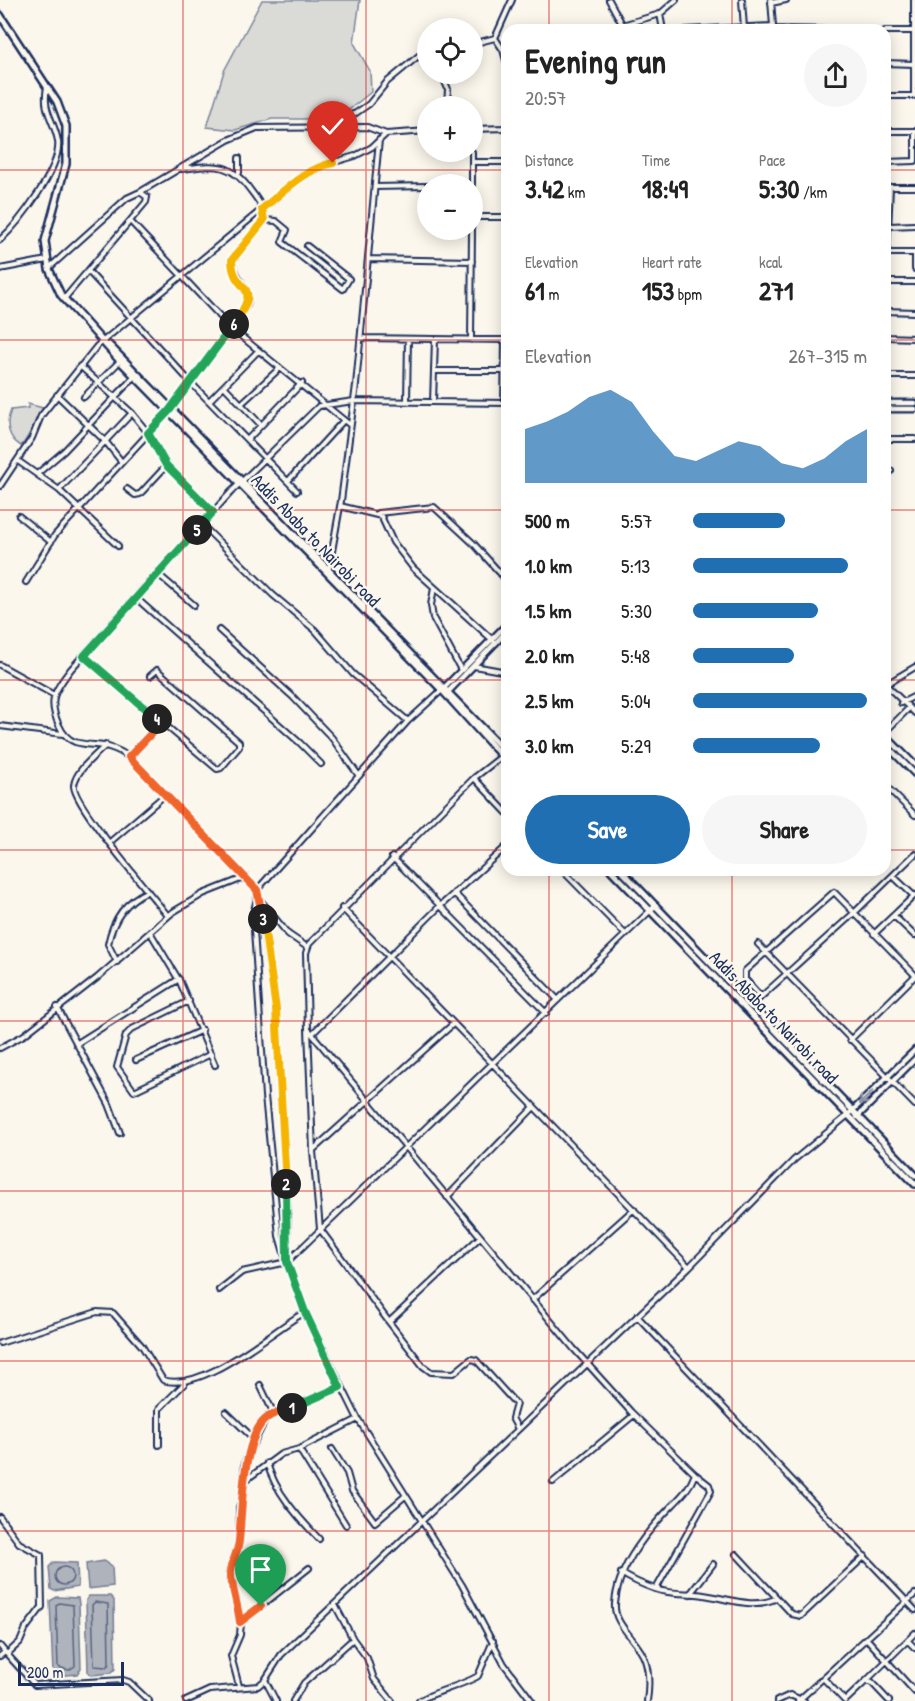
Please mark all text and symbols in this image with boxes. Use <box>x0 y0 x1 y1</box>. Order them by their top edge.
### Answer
map controls <box>417 18 483 240</box>
button: locate <box>417 18 483 84</box>
text: Evening run <box>525 39 666 83</box>
button: share <box>804 44 867 107</box>
text: 20:57 <box>525 84 566 111</box>
button: + <box>417 96 483 162</box>
pin <box>307 101 358 163</box>
icon: check <box>316 110 349 143</box>
text: Distance <box>525 149 574 171</box>
text: Time <box>642 149 670 171</box>
text: Pace <box>759 149 786 171</box>
text: 3.42 <box>525 171 564 206</box>
text: 18:49 <box>642 171 688 206</box>
text: 5:30 <box>759 171 799 206</box>
button: − <box>417 174 483 240</box>
text: km <box>564 181 585 203</box>
text: /km <box>799 181 827 203</box>
text: Elevation <box>525 251 578 273</box>
text: Heart rate <box>642 251 702 273</box>
text: kcal <box>759 251 782 273</box>
text: 61 <box>525 273 545 308</box>
text: 153 <box>642 273 674 308</box>
text: 271 <box>759 273 793 308</box>
text: m <box>545 283 559 305</box>
text: bpm <box>674 283 702 305</box>
pin: 6 <box>219 309 249 339</box>
text: 6 <box>231 313 237 335</box>
text: Elevation <box>525 342 591 369</box>
text: 267–315 m <box>788 342 867 369</box>
street label: Addis Ababa to Nairobi road <box>246 468 386 612</box>
text: 500 m <box>525 507 570 534</box>
text: 5:57 <box>621 507 652 534</box>
pin: 5 <box>182 515 212 545</box>
text: 5 <box>194 519 200 541</box>
text: 1.0 km <box>525 552 572 579</box>
text: 5:13 <box>621 552 650 579</box>
text: 1.5 km <box>525 597 572 624</box>
text: 5:30 <box>621 597 652 624</box>
text: 2.0 km <box>525 642 574 669</box>
text: 5:48 <box>621 642 650 669</box>
text: 2.5 km <box>525 687 574 714</box>
text: 5:04 <box>621 687 651 714</box>
pin: 4 <box>142 704 172 734</box>
text: 4 <box>154 708 160 730</box>
text: 3.0 km <box>525 732 574 759</box>
text: 5:29 <box>621 732 651 759</box>
button: Save <box>525 795 690 864</box>
button: Share <box>702 795 867 864</box>
pin: 3 <box>248 904 278 934</box>
text: 3 <box>259 908 267 930</box>
street label: Addis Ababa to Nairobi road <box>704 945 844 1089</box>
one-way arrow <box>859 1090 873 1105</box>
pin: 2 <box>271 1169 301 1199</box>
text: 2 <box>282 1173 290 1195</box>
pin: 1 <box>277 1393 307 1423</box>
text: 1 <box>289 1397 295 1419</box>
pin <box>235 1544 286 1606</box>
icon: arrive <box>244 1553 277 1586</box>
scale bar <box>18 1659 124 1686</box>
text: 200 m <box>27 1661 63 1683</box>

